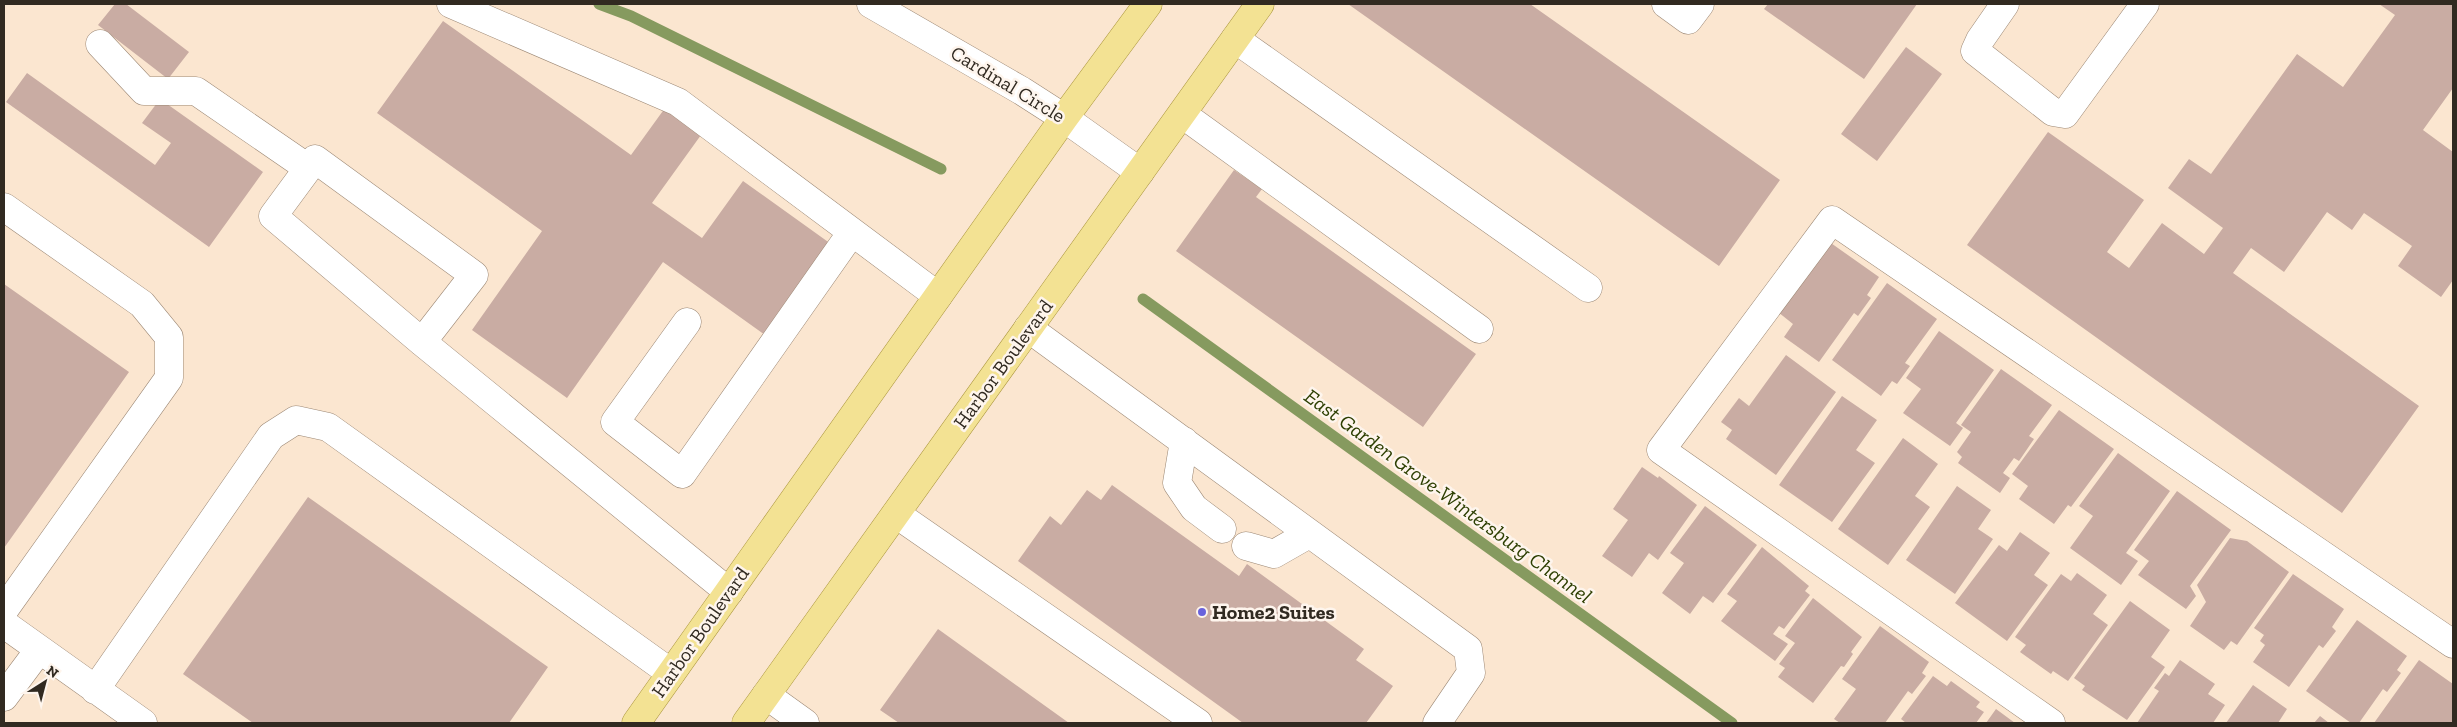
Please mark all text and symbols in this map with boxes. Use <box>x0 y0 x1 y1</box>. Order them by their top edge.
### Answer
street label: Cardinal Circle <box>946 40 1070 128</box>
street label: Harbor Boulevard <box>948 295 1058 433</box>
water label: East Garden Grove-Wintersburg Channel <box>1300 383 1597 608</box>
street label: Harbor Boulevard <box>646 562 754 702</box>
place label: Home2 Suites <box>1212 600 1335 624</box>
marker: Home2 Suites <box>1196 606 1208 618</box>
north arrow <box>20 657 70 707</box>
text: N <box>43 662 62 682</box>

